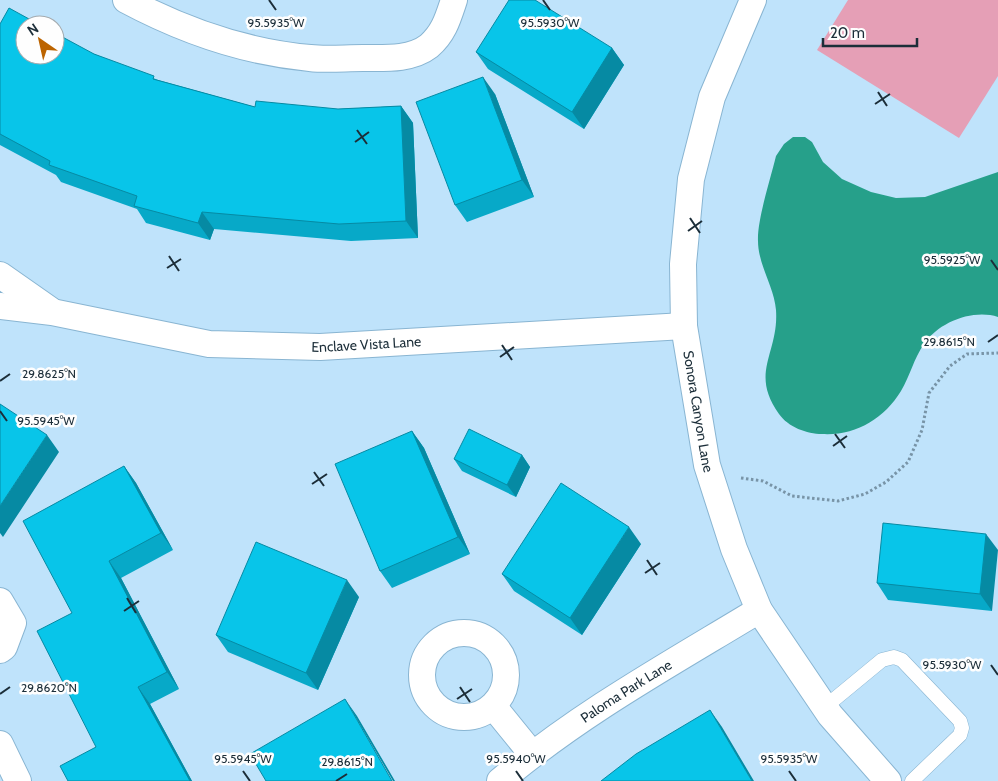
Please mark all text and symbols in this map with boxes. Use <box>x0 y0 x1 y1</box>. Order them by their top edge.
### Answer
north arrow <box>15 15 65 65</box>
text: 95.5935°W <box>248 15 305 30</box>
text: 95.5930°W <box>521 15 580 30</box>
scale bar <box>823 15 917 47</box>
text: N <box>24 19 42 39</box>
text: 20 m <box>830 24 865 42</box>
text: 95.5925°W <box>924 252 981 267</box>
street label: Enclave Vista Lane <box>311 332 422 356</box>
text: 29.8615°N <box>923 334 975 349</box>
street label: Sonora Canyon Lane <box>679 349 718 475</box>
text: 29.8625°N <box>22 366 76 381</box>
text: 95.5945°W <box>17 413 75 428</box>
street label: Paloma Park Lane <box>577 655 675 727</box>
text: 95.5930°W <box>923 657 982 672</box>
text: 29.8620°N <box>21 680 77 695</box>
text: 95.5945°W <box>214 751 272 766</box>
text: 95.5940°W <box>486 751 546 766</box>
text: 95.5935°W <box>761 751 818 766</box>
text: 29.8615°N <box>321 754 373 769</box>

